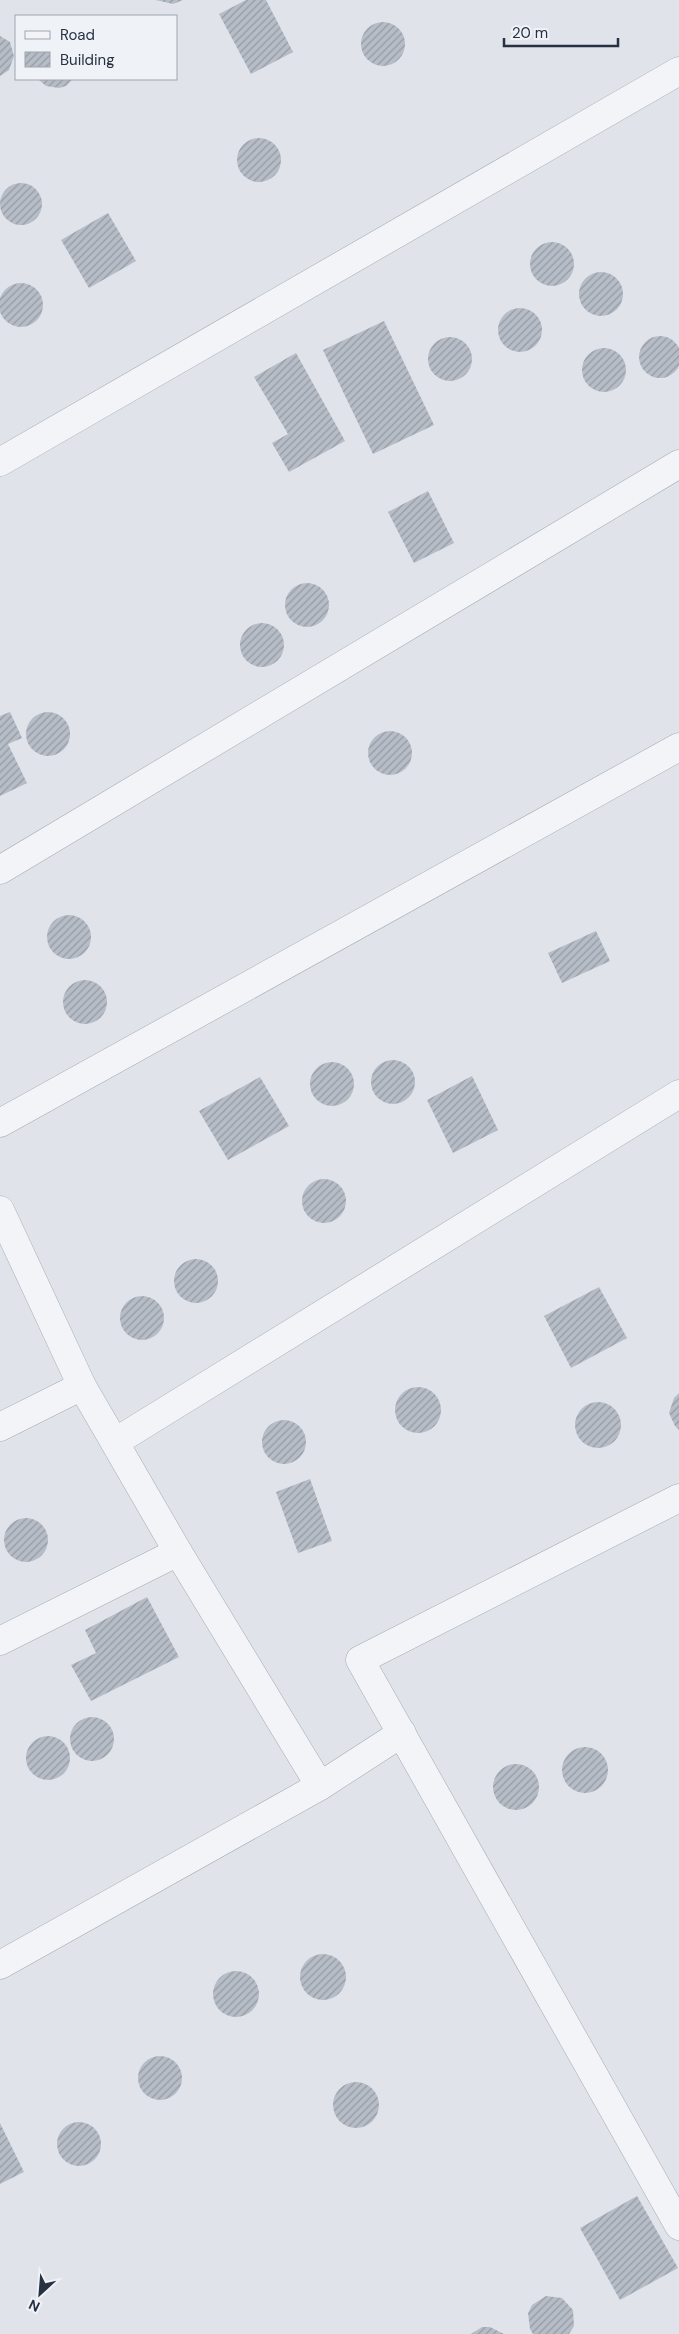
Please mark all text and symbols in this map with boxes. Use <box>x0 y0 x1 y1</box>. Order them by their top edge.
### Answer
legend <box>15 15 178 80</box>
scale bar <box>504 15 618 47</box>
text: 20 m <box>512 23 548 43</box>
text: Road <box>60 25 95 45</box>
text: Building <box>60 50 115 70</box>
north arrow <box>15 2269 65 2319</box>
text: N <box>26 2295 43 2316</box>

